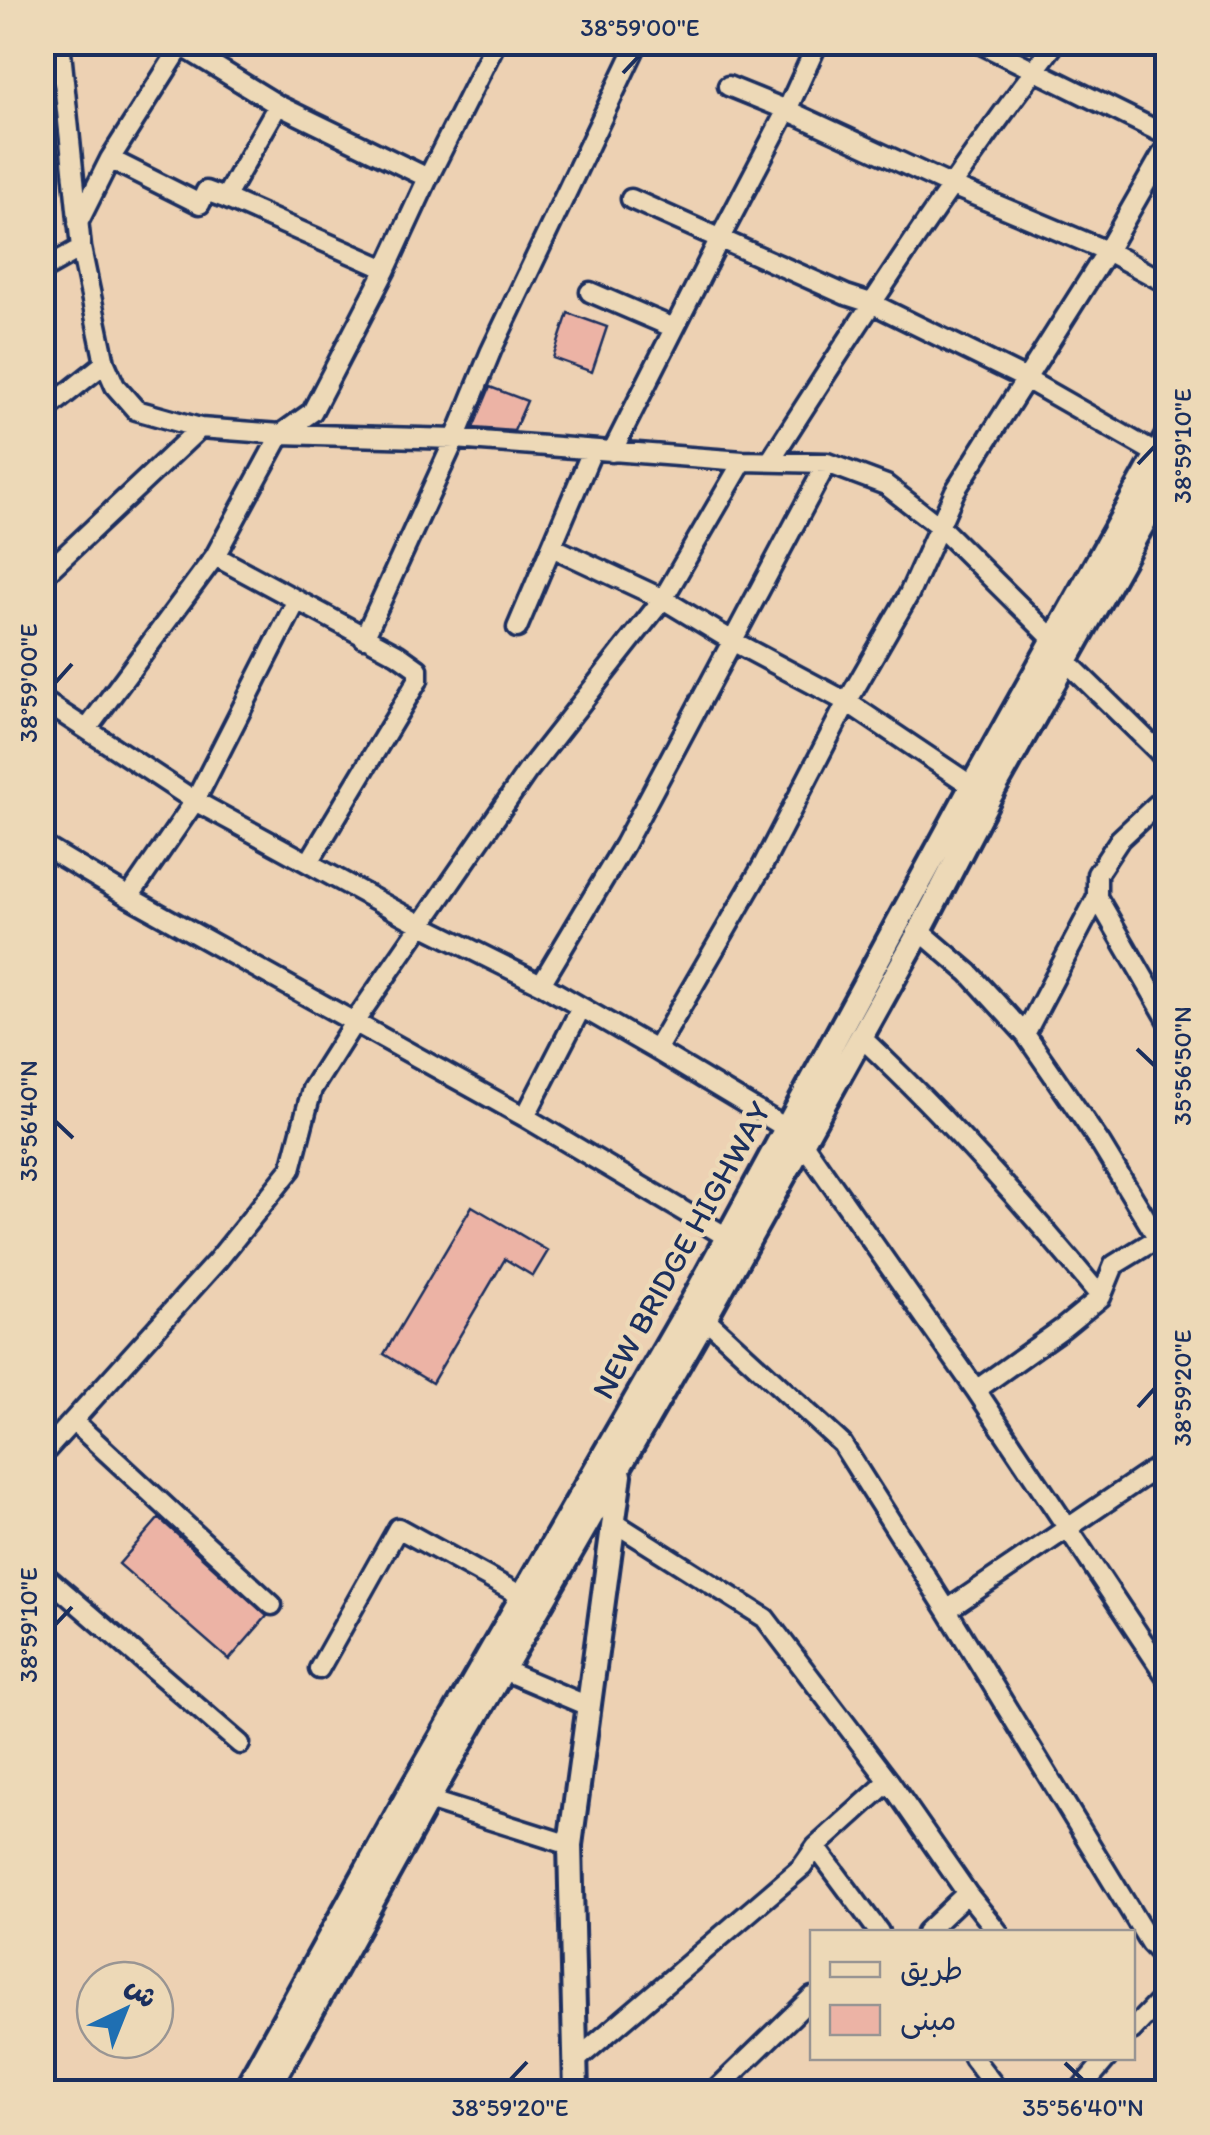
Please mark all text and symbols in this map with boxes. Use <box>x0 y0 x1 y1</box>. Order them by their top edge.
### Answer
text: 38°59'00"E <box>580 12 700 42</box>
text: 38°59'10"E <box>1167 388 1197 504</box>
text: 38°59'00"E <box>13 623 43 743</box>
text: 35°56'50"N <box>1167 1006 1197 1126</box>
text: 35°56'40"N <box>13 1060 43 1182</box>
street label: NEW BRIDGE HIGHWAY <box>583 1095 779 1405</box>
text: 38°59'20"E <box>1167 1329 1197 1447</box>
text: 38°59'10"E <box>13 1567 43 1683</box>
legend <box>810 1930 1135 2060</box>
text: طريق <box>900 1951 963 1988</box>
north arrow <box>75 1960 175 2060</box>
text: ش <box>119 1969 165 2015</box>
text: مبنى <box>900 2001 956 2039</box>
text: 38°59'20"E <box>451 2092 569 2122</box>
text: 35°56'40"N <box>1022 2092 1144 2122</box>

